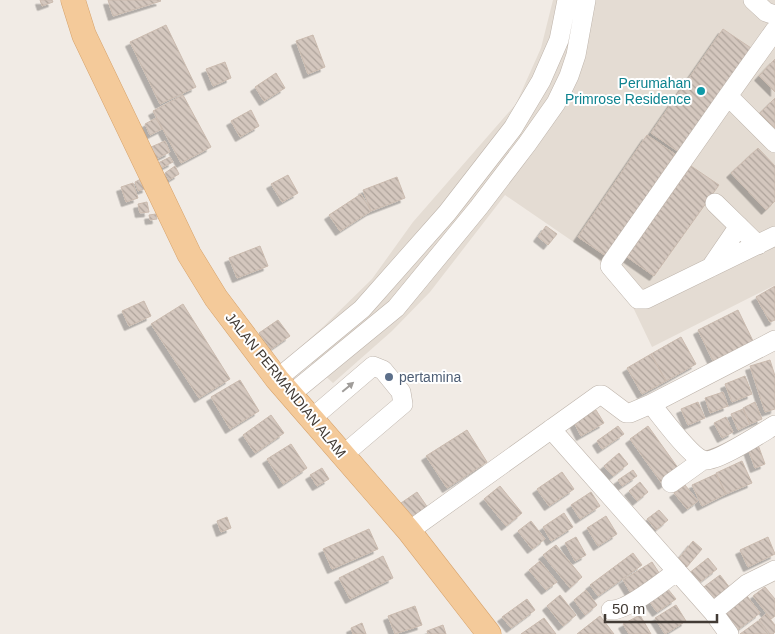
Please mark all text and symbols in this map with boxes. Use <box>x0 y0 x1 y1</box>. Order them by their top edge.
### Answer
place label: Perumahan Primrose Residence <box>565 75 691 107</box>
marker: Perumahan Primrose Residence <box>695 85 707 97</box>
street label: JALAN PERMANDIAN ALAM <box>222 309 350 461</box>
place label: pertamina <box>399 369 461 385</box>
marker: pertamina <box>383 371 395 383</box>
one-way arrow <box>342 382 355 393</box>
scale bar <box>605 592 718 624</box>
text: 50 m <box>612 600 645 617</box>

